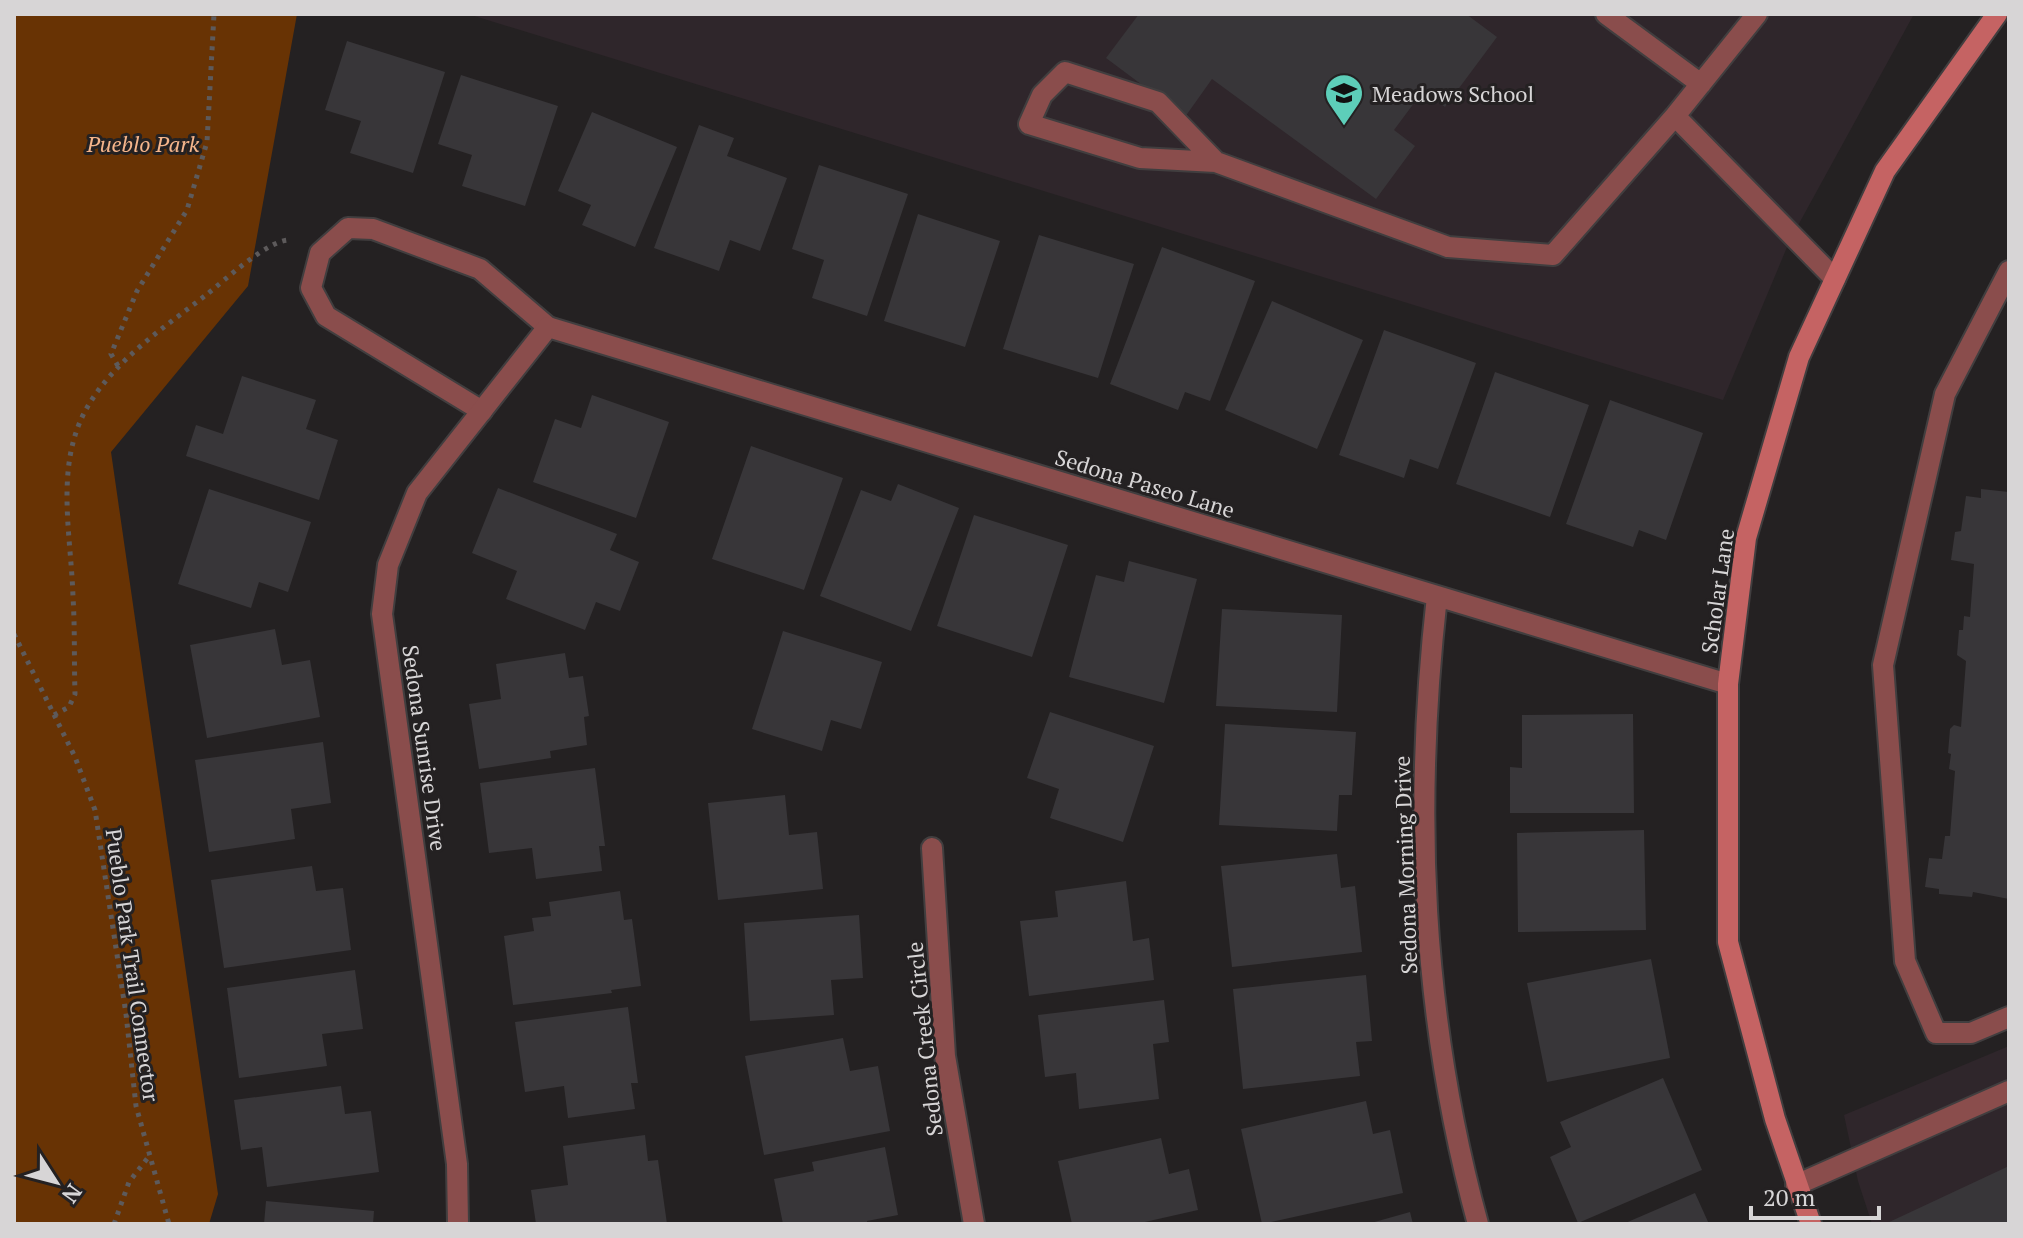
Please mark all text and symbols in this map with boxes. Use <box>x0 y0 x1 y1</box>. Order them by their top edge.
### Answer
school or university icon: Meadows School <box>1323 72 1365 127</box>
place label: Meadows School <box>1372 79 1534 108</box>
park label: Pueblo Park <box>86 129 200 158</box>
street label: Sedona Paseo Lane <box>1052 442 1238 524</box>
street label: Scholar Lane <box>1694 527 1740 655</box>
street label: Sedona Sunrise Drive <box>396 643 454 853</box>
street label: Sedona Morning Drive <box>1387 755 1423 975</box>
street label: Pueblo Park Trail Connector <box>99 827 167 1104</box>
street label: Sedona Creek Circle <box>899 940 949 1138</box>
north arrow <box>16 1142 96 1222</box>
scale bar <box>1751 1170 1879 1220</box>
text: N <box>56 1179 89 1210</box>
text: 20 m <box>1763 1181 1815 1213</box>

